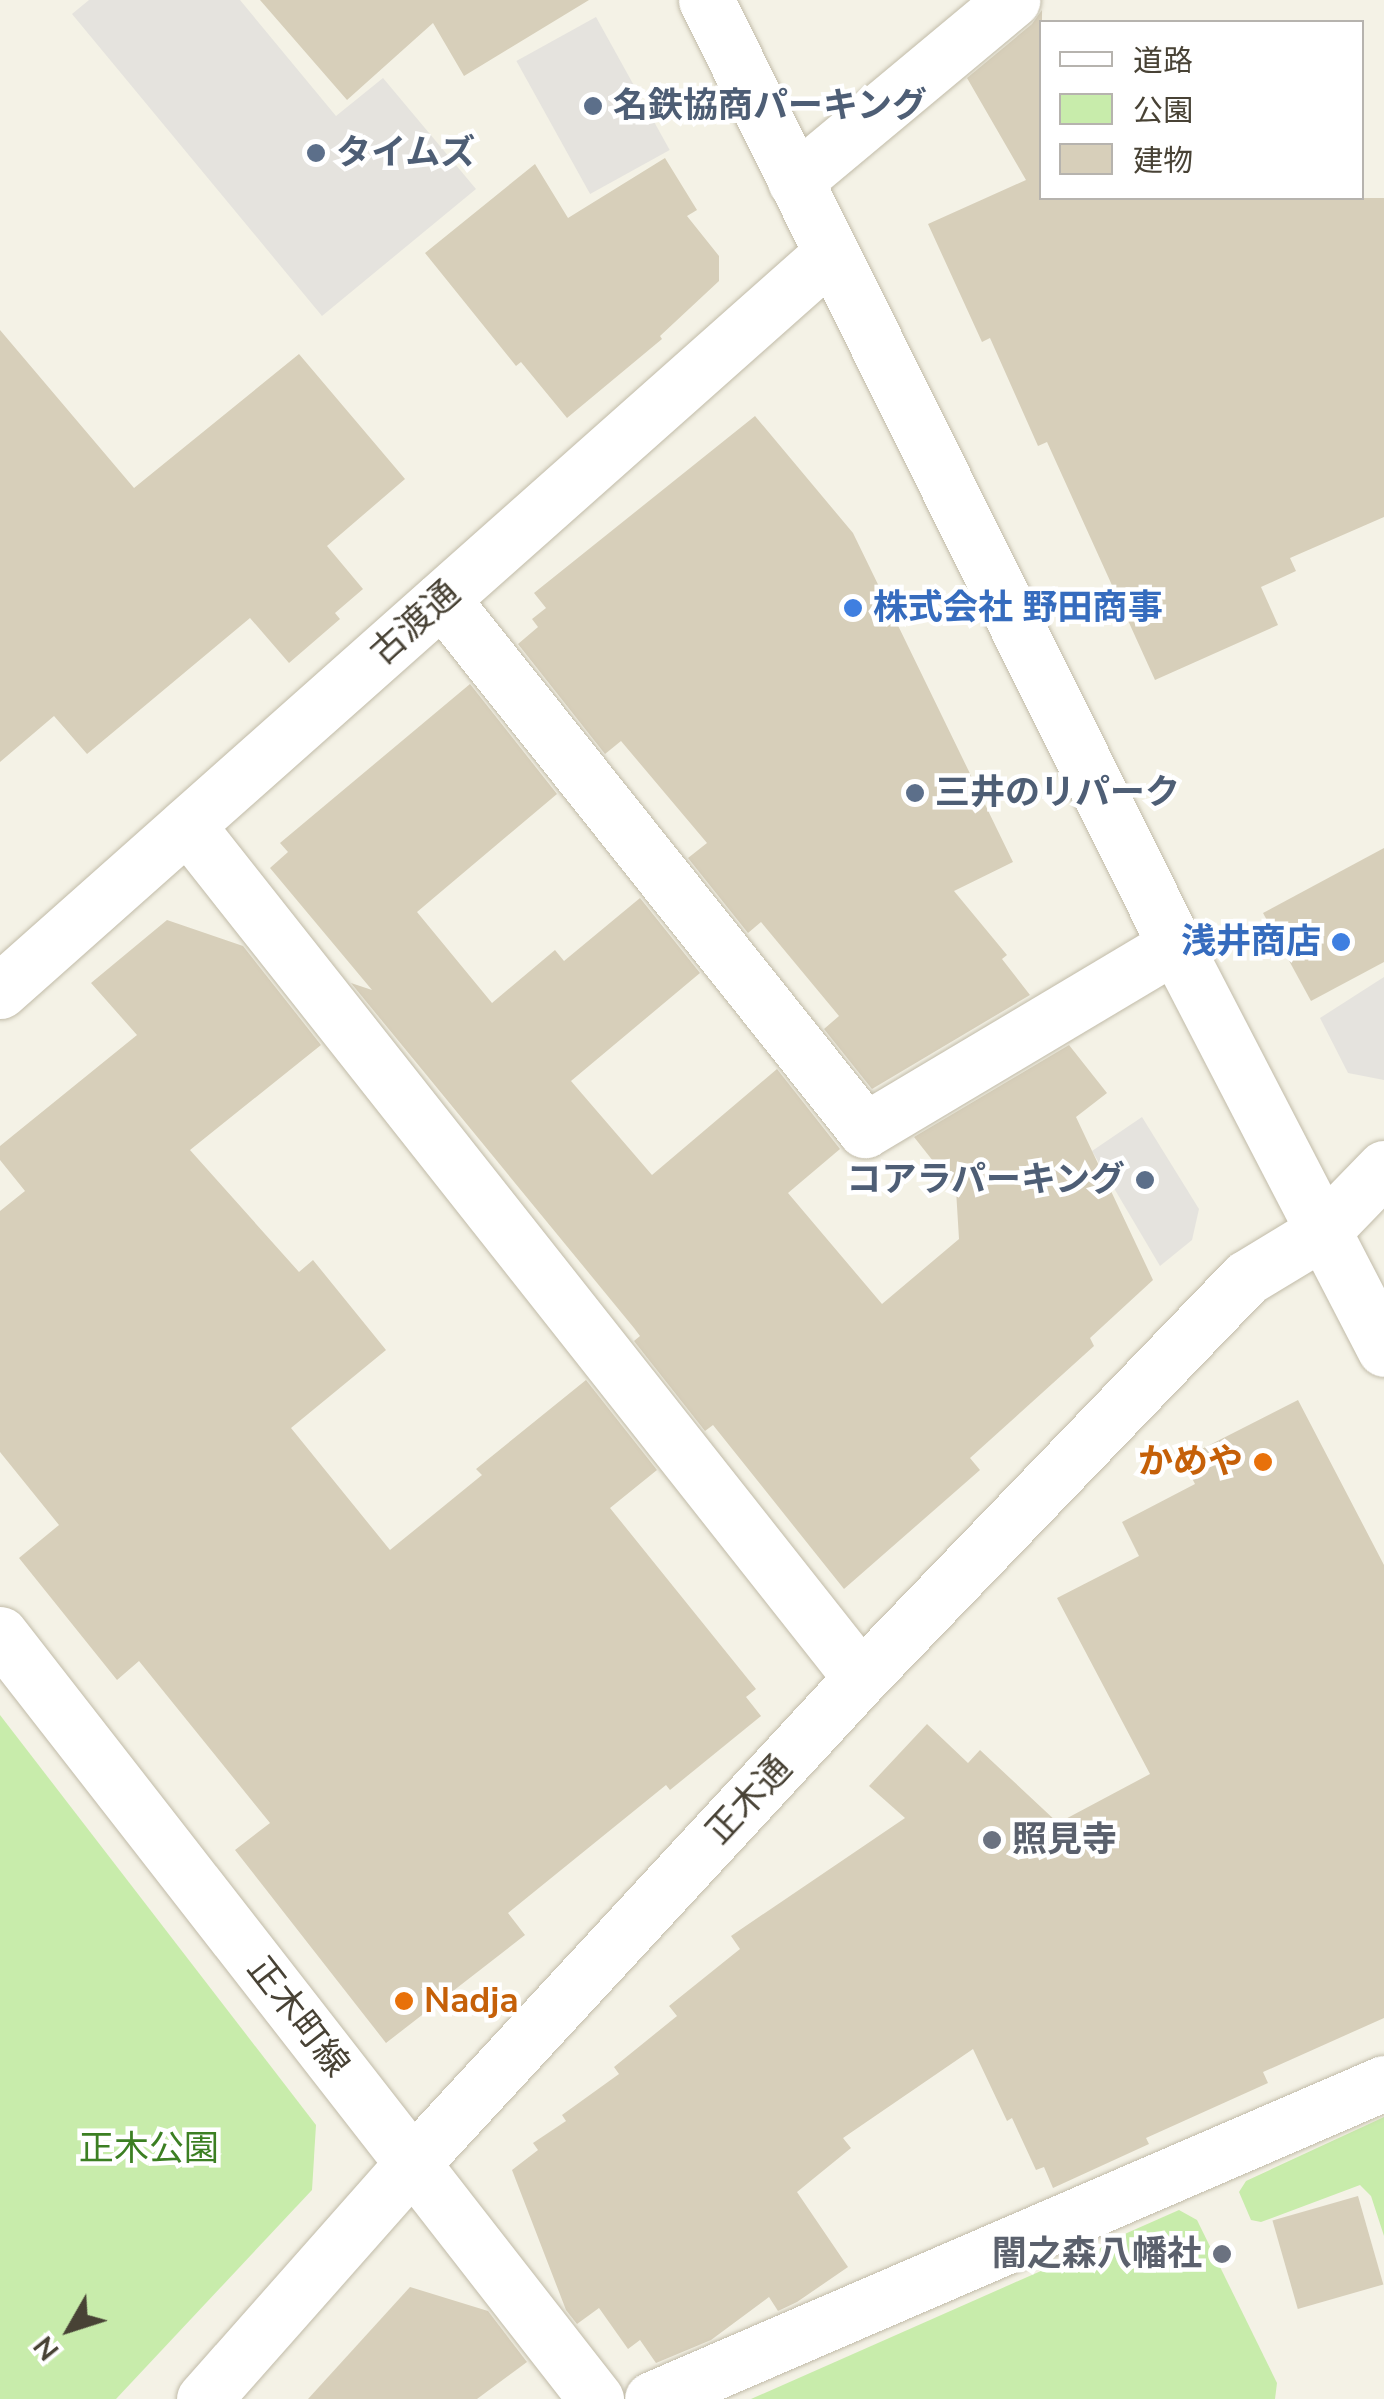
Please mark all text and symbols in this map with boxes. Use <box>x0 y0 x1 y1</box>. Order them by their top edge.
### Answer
legend <box>1039 20 1364 200</box>
text: 道路 <box>1133 41 1193 82</box>
place label: 名鉄協商パーキング <box>613 85 928 127</box>
text: 公園 <box>1133 91 1193 132</box>
marker: 名鉄協商パーキング <box>582 95 604 117</box>
place label: タイムズ <box>336 132 476 174</box>
text: 建物 <box>1133 141 1193 182</box>
marker: タイムズ <box>305 142 327 164</box>
street label: 古渡通 <box>362 572 468 674</box>
place label: 株式会社 野田商事 <box>873 587 1162 629</box>
marker: 株式会社 野田商事 <box>842 597 864 619</box>
place label: 三井のリパーク <box>935 772 1180 814</box>
marker: 三井のリパーク <box>904 782 926 804</box>
place label: 浅井商店 <box>1181 921 1321 963</box>
marker: 浅井商店 <box>1330 931 1352 953</box>
place label: コアラパーキング <box>845 1159 1125 1201</box>
marker: コアラパーキング <box>1134 1169 1156 1191</box>
place label: かめや <box>1138 1441 1243 1483</box>
marker: かめや <box>1252 1451 1274 1473</box>
street label: 正木通 <box>698 1747 800 1853</box>
place label: 照見寺 <box>1012 1819 1117 1861</box>
marker: 照見寺 <box>981 1829 1003 1851</box>
street label: 正木町線 <box>238 1949 358 2085</box>
place label: Nadja <box>424 1980 519 2022</box>
marker: Nadja <box>393 1990 415 2012</box>
park label: 正木公園 <box>79 2128 219 2170</box>
place label: 闇之森八幡社 <box>992 2233 1202 2275</box>
marker: 闇之森八幡社 <box>1211 2243 1233 2265</box>
north arrow <box>20 2279 120 2379</box>
text: N <box>25 2328 68 2368</box>

